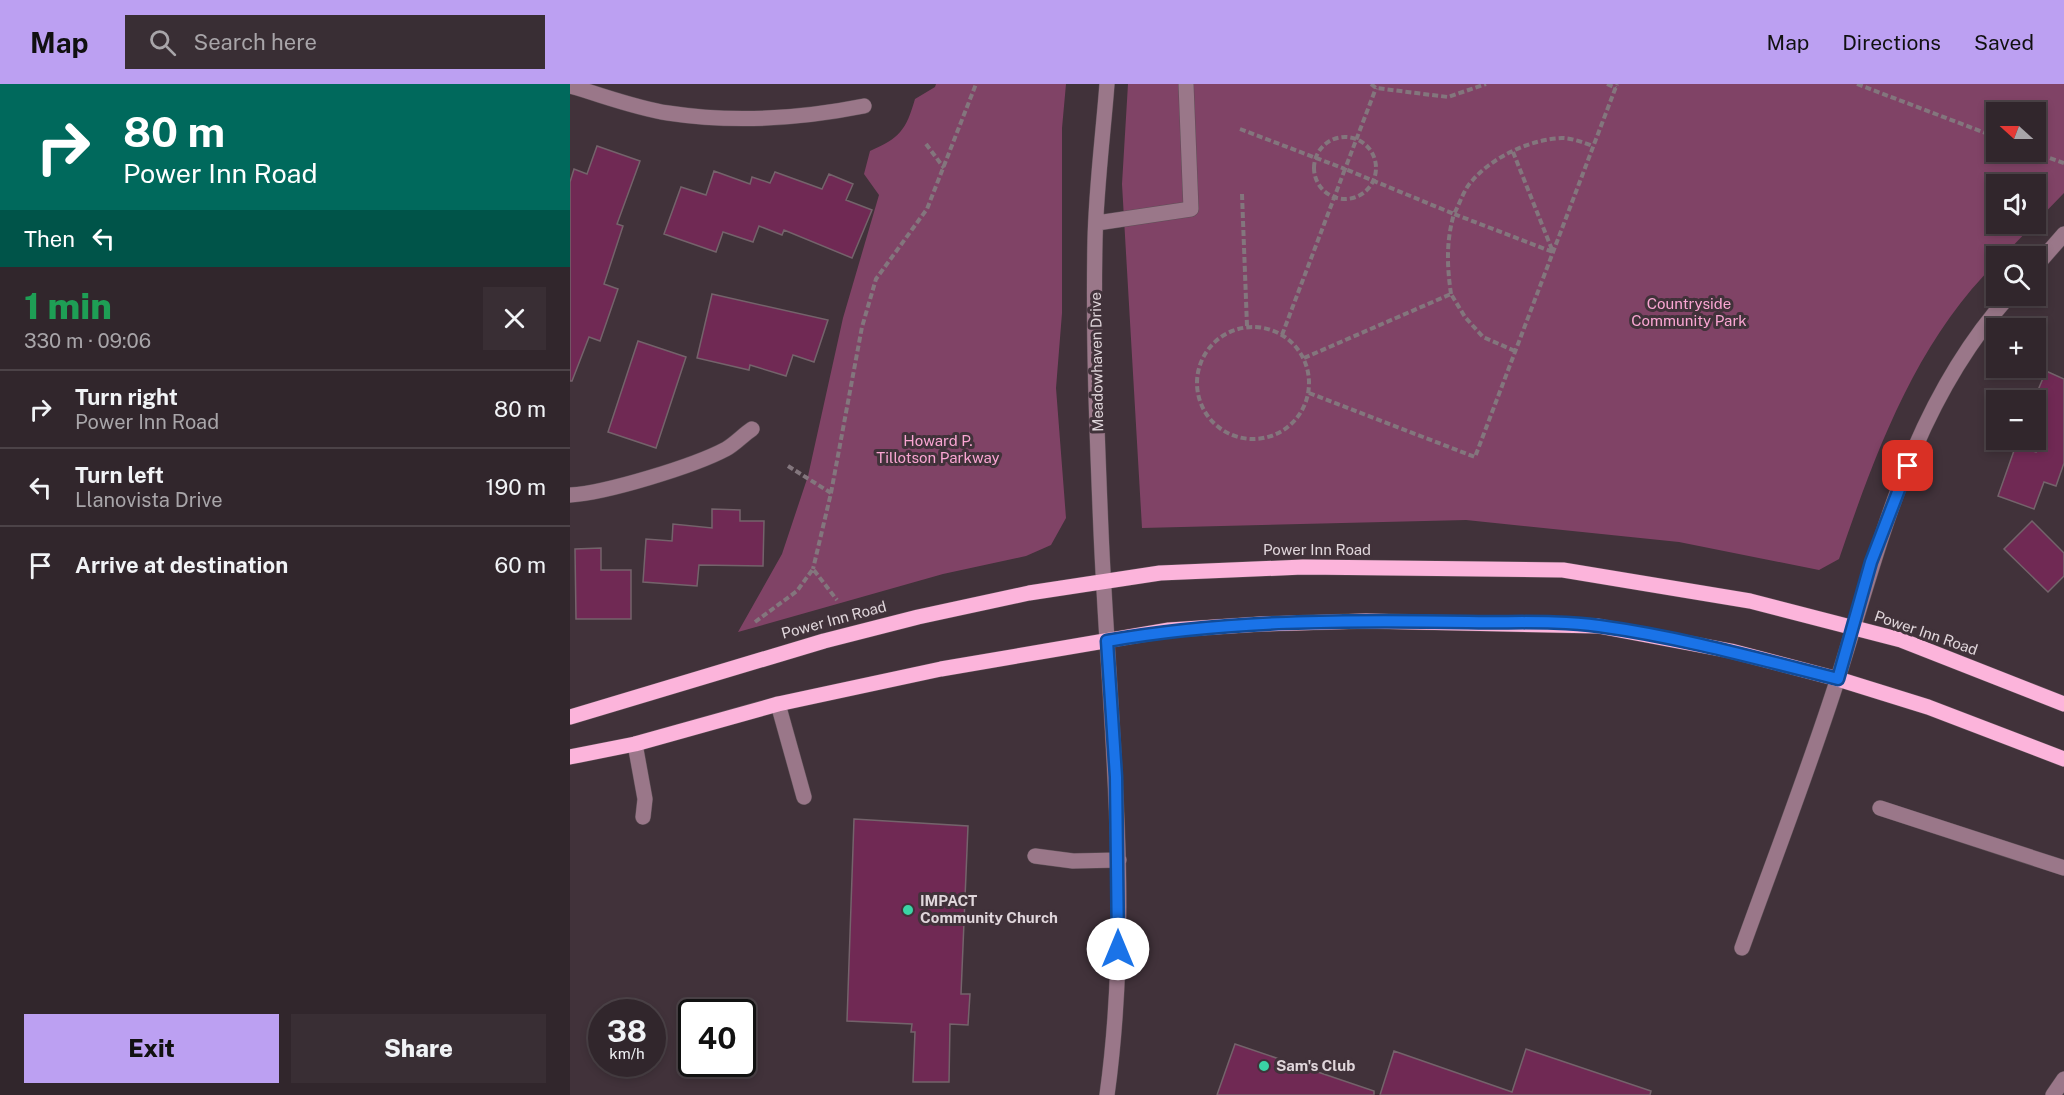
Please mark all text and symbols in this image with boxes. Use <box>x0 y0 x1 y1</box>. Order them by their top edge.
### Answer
search box <box>125 15 545 69</box>
text: Map <box>30 26 89 59</box>
icon: search <box>146 26 179 59</box>
text: Search here <box>194 29 317 55</box>
text: Map <box>1767 30 1809 55</box>
text: Directions <box>1842 30 1941 55</box>
text: Saved <box>1974 30 2034 55</box>
north arrow <box>1986 102 2046 162</box>
map controls <box>1986 102 2046 450</box>
text: 80 m <box>123 107 225 156</box>
icon: right <box>24 108 102 186</box>
text: Power Inn Road <box>123 157 318 189</box>
button: sound <box>1986 174 2046 234</box>
icon: left <box>87 222 120 255</box>
text: Then <box>24 226 75 252</box>
button: search <box>1986 246 2046 306</box>
text: 1 min <box>24 285 112 327</box>
button: close <box>483 287 546 350</box>
street label: Meadowhaven Drive <box>1087 292 1106 432</box>
park label: Countryside Community Park <box>1631 295 1747 329</box>
button: + <box>1986 318 2046 378</box>
text: 330 m · 09:06 <box>24 329 151 353</box>
text: Turn right <box>75 384 178 410</box>
button: − <box>1986 390 2046 450</box>
icon: right <box>24 393 57 426</box>
text: 80 m <box>494 396 546 422</box>
text: Power Inn Road <box>75 410 219 434</box>
park label: Howard P. Tillotson Parkway <box>876 432 1000 466</box>
pin <box>1882 440 1933 491</box>
icon: arrive <box>1891 449 1924 482</box>
text: Turn left <box>75 462 164 488</box>
icon: left <box>24 471 57 504</box>
text: 190 m <box>486 474 546 500</box>
text: Llanovista Drive <box>75 488 223 512</box>
street label: Power Inn Road <box>1263 541 1371 558</box>
icon: arrive <box>24 549 57 582</box>
text: Arrive at destination <box>75 552 288 578</box>
text: 60 m <box>495 552 546 578</box>
street label: Power Inn Road <box>779 597 888 642</box>
street label: Power Inn Road <box>1872 607 1980 658</box>
place label: IMPACT Community Church <box>920 892 1058 926</box>
marker: IMPACT Community Church <box>901 903 915 917</box>
position arrow <box>1086 917 1150 981</box>
speed limit sign: 40 <box>678 999 756 1077</box>
text: 38 <box>607 1013 647 1049</box>
button: Exit <box>24 1014 279 1083</box>
button: Share <box>291 1014 546 1083</box>
text: km/h <box>609 1045 645 1062</box>
place label: Sam's Club <box>1276 1057 1355 1074</box>
marker: Sam's Club <box>1257 1059 1271 1073</box>

